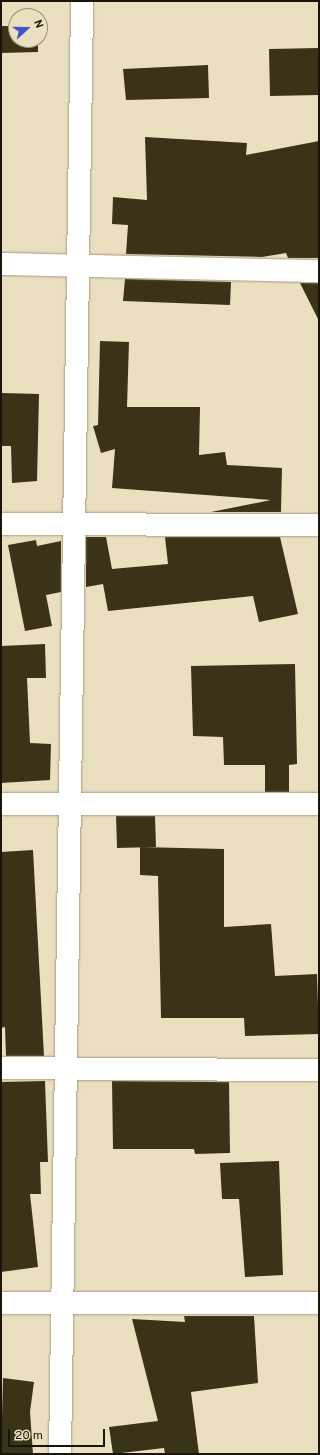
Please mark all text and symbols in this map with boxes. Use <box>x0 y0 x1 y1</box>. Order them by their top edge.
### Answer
north arrow <box>8 8 48 48</box>
text: N <box>30 18 46 30</box>
scale bar <box>10 1421 107 1447</box>
text: 20 m <box>15 1428 43 1444</box>

